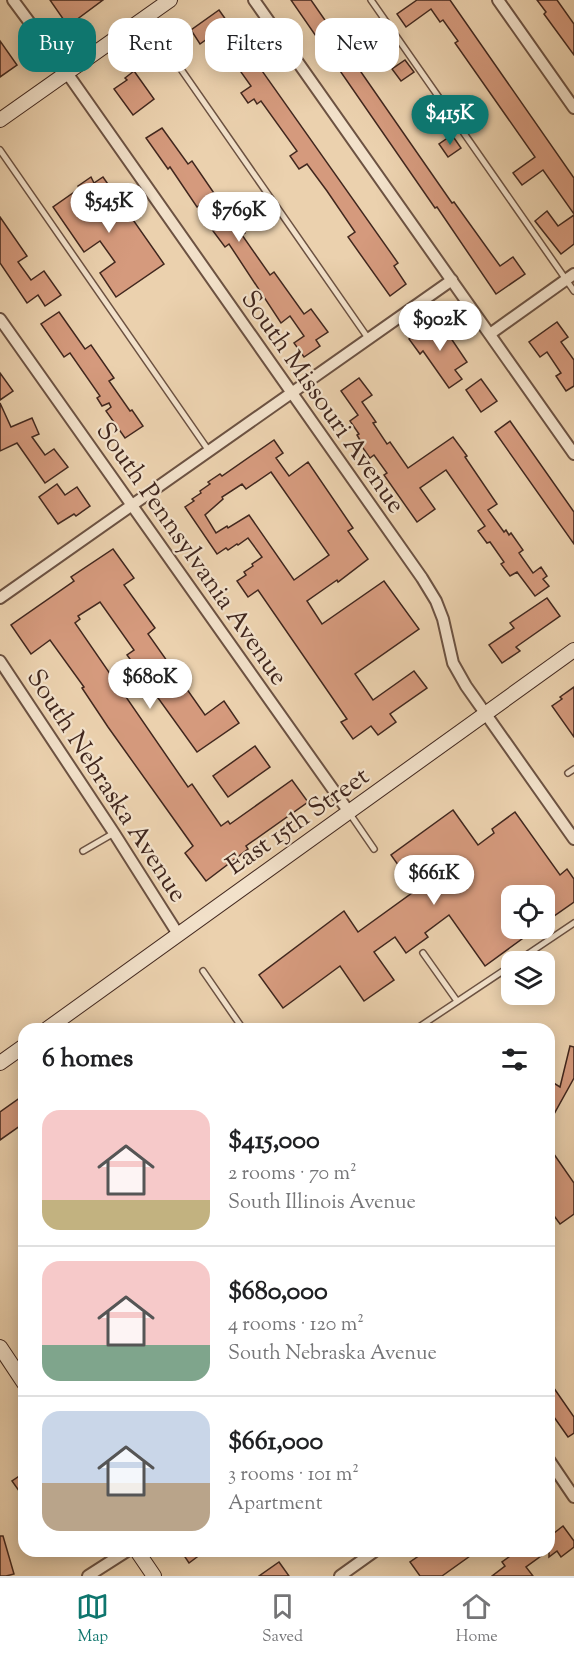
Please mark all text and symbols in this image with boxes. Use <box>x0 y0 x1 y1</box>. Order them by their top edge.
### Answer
chip: Buy <box>18 18 96 72</box>
chip: Rent <box>108 18 193 72</box>
chip: Filters <box>205 18 303 72</box>
chip: New <box>315 18 399 72</box>
pin: $415K <box>408 95 492 146</box>
text: $415K <box>426 100 474 129</box>
pin: $545K <box>67 183 151 234</box>
text: $545K <box>85 188 133 217</box>
pin: $769K <box>197 192 281 243</box>
text: $769K <box>212 197 266 226</box>
street label: South Missouri Avenue <box>231 283 413 522</box>
pin: $902K <box>398 301 482 352</box>
text: $902K <box>413 306 467 335</box>
street label: South Pennsylvania Avenue <box>86 415 296 693</box>
pin: $680K <box>108 659 192 710</box>
street label: South Nebraska Avenue <box>16 662 195 910</box>
text: $680K <box>122 664 178 693</box>
street label: East 15th Street <box>219 759 377 885</box>
pin: $661K <box>392 855 476 906</box>
text: $661K <box>408 860 460 889</box>
map controls <box>501 885 555 1005</box>
button: locate <box>501 885 555 939</box>
button: layers <box>501 951 555 1005</box>
text: 6 homes <box>42 1041 133 1078</box>
icon: filters <box>498 1043 531 1076</box>
text: $415,000 <box>228 1123 320 1160</box>
icon: home <box>90 1134 162 1206</box>
text: 2 rooms · 70 m² <box>228 1160 357 1189</box>
text: South Illinois Avenue <box>228 1189 416 1218</box>
text: $680,000 <box>228 1274 328 1311</box>
icon: home <box>90 1285 162 1357</box>
text: 4 rooms · 120 m² <box>228 1311 364 1340</box>
text: South Nebraska Avenue <box>228 1340 437 1369</box>
text: $661,000 <box>228 1424 323 1461</box>
icon: home <box>90 1435 162 1507</box>
text: 3 rooms · 101 m² <box>228 1461 359 1490</box>
text: Apartment <box>228 1490 323 1519</box>
tab: Map <box>76 1590 109 1649</box>
tab: Saved <box>262 1590 303 1649</box>
tab: Home <box>456 1590 498 1649</box>

